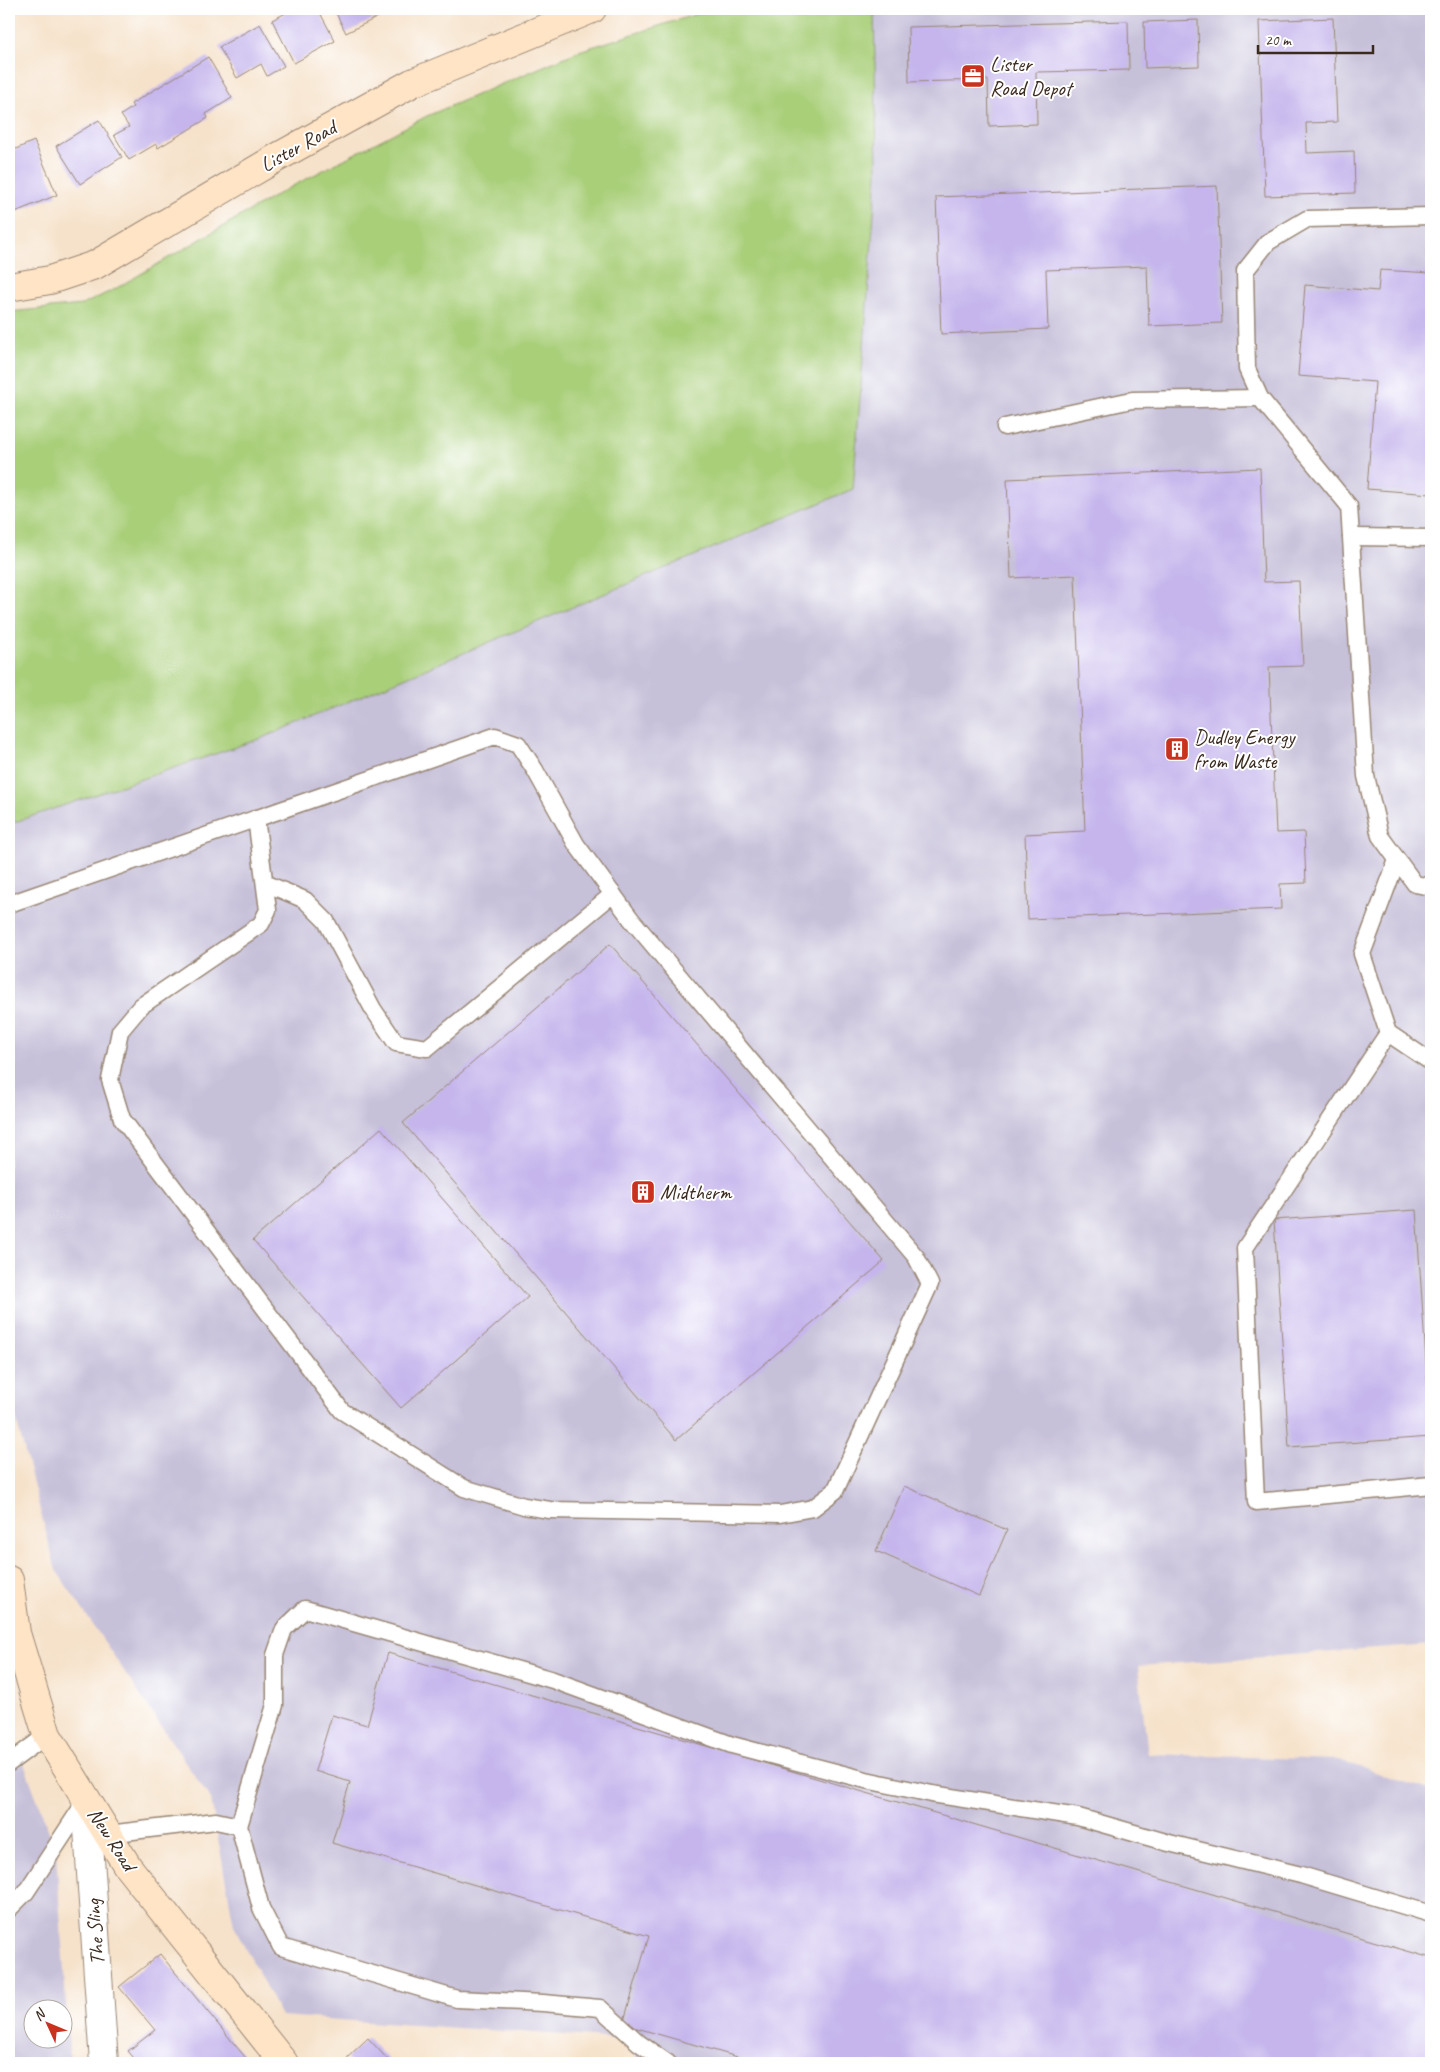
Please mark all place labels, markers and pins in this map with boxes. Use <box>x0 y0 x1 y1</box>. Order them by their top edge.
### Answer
place label: Lister Road Depot <box>990 51 1075 101</box>
office icon: Lister Road Depot <box>960 63 986 89</box>
place label: Dudley Energy from Waste <box>1194 724 1296 774</box>
building icon: Dudley Energy from Waste <box>1164 736 1190 762</box>
building icon: Midtherm <box>630 1179 656 1205</box>
place label: Midtherm <box>660 1179 732 1205</box>

